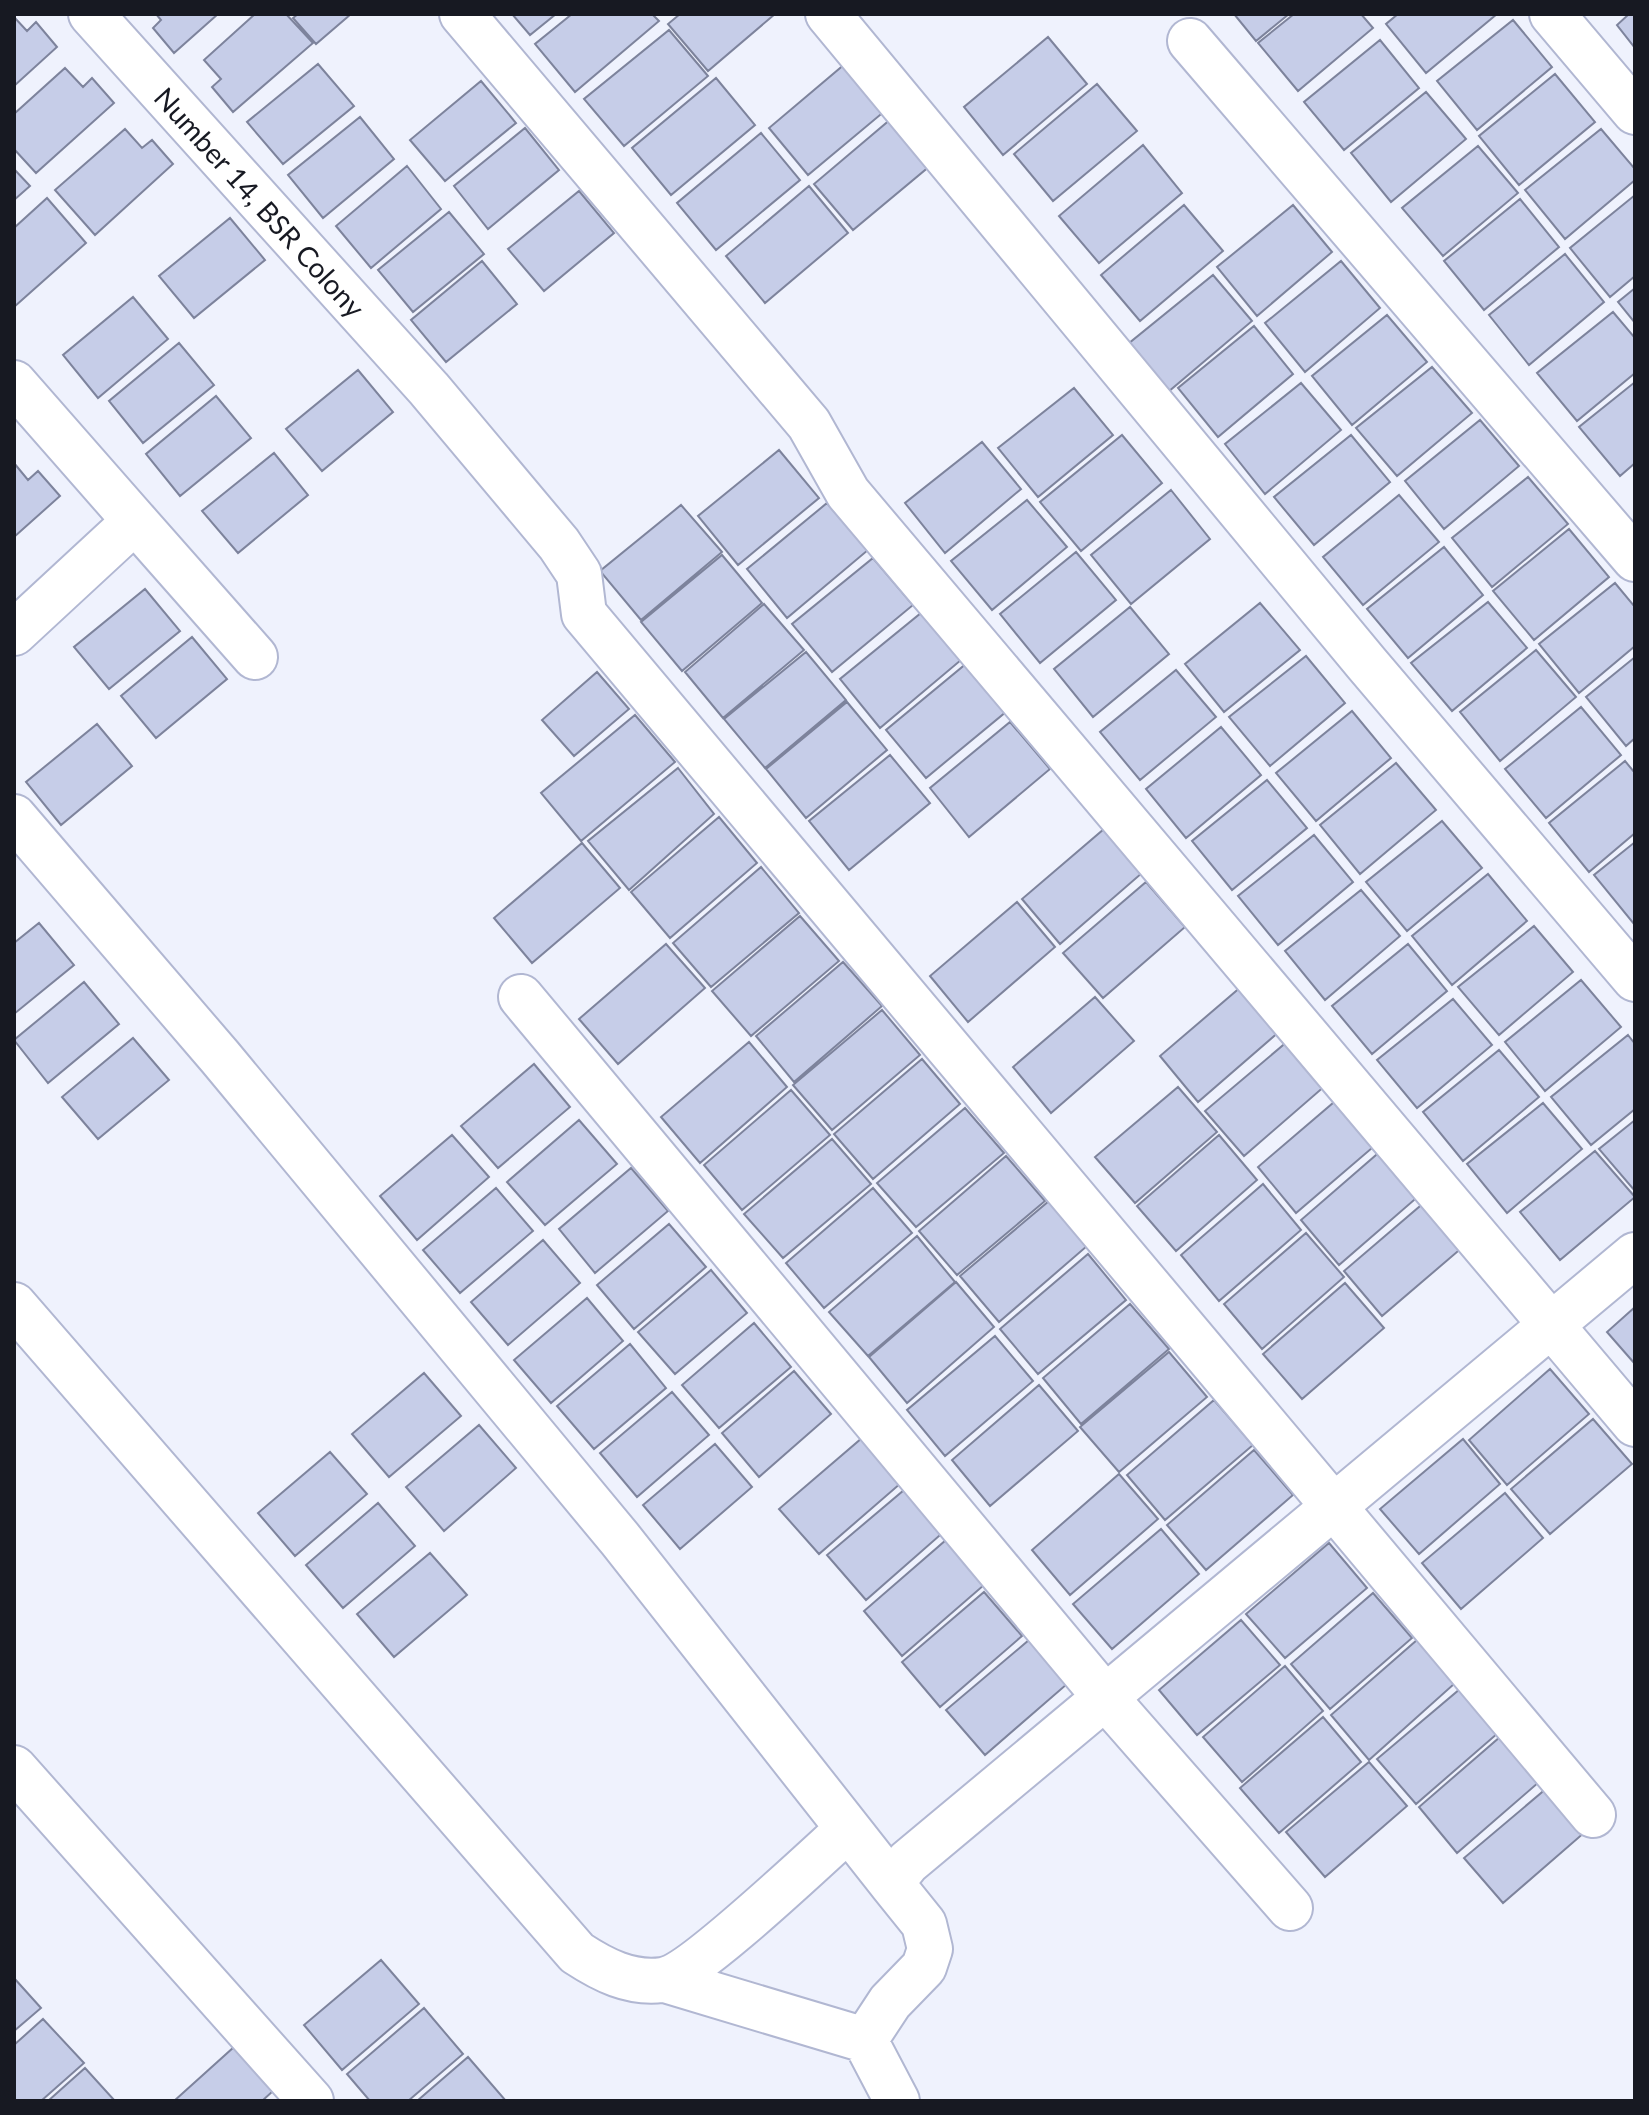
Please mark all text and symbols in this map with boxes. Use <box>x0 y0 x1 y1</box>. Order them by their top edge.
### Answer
street label: Number 14, BSR Colony <box>148 80 373 324</box>

